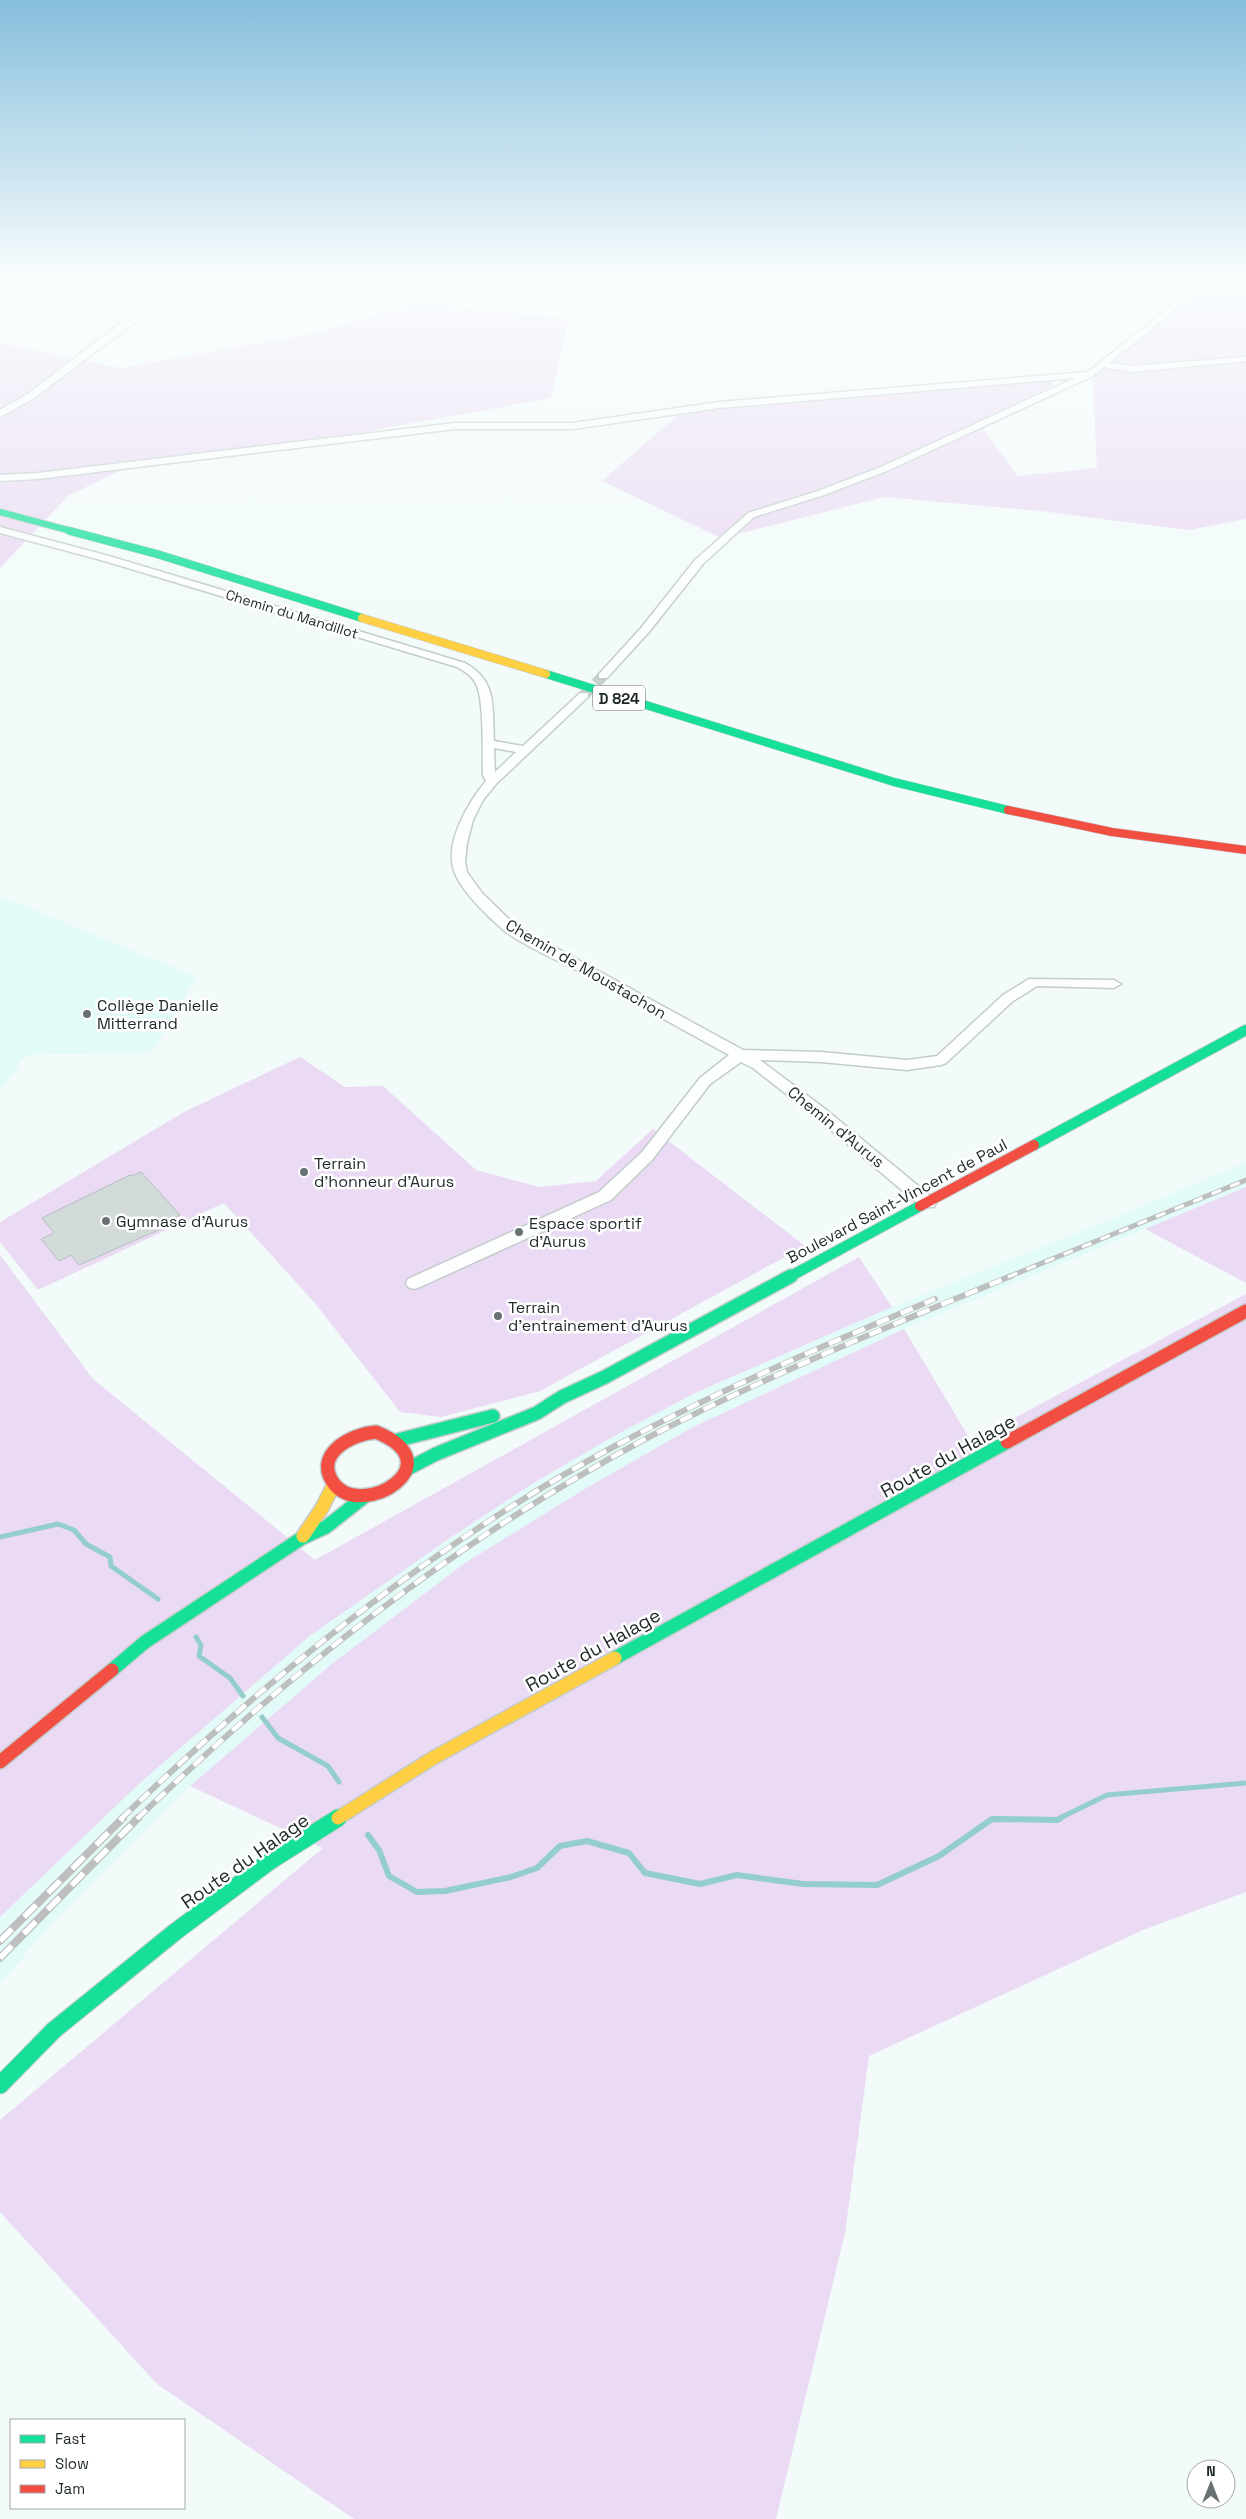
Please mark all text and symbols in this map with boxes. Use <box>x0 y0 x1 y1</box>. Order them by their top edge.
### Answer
street label: Chemin du Mandillot <box>224 585 360 643</box>
road number: D 824 <box>593 686 645 710</box>
street label: Chemin de Moustachon <box>502 914 670 1024</box>
place label: Collège Danielle Mitterrand <box>97 995 219 1034</box>
marker: Collège Danielle Mitterrand <box>81 1008 93 1020</box>
street label: Chemin d'Aurus <box>783 1082 889 1172</box>
street label: Boulevard Saint-Vincent de Paul <box>783 1134 1011 1268</box>
place label: Terrain d'honneur d'Aurus <box>314 1153 454 1192</box>
marker: Terrain d'honneur d'Aurus <box>298 1166 310 1178</box>
place label: Gymnase d'Aurus <box>116 1211 248 1232</box>
place label: Espace sportif d'Aurus <box>529 1213 642 1252</box>
marker: Gymnase d'Aurus <box>100 1215 112 1227</box>
marker: Espace sportif d'Aurus <box>513 1226 525 1238</box>
place label: Terrain d'entrainement d'Aurus <box>508 1297 688 1336</box>
marker: Terrain d'entrainement d'Aurus <box>492 1310 504 1322</box>
street label: Route du Halage <box>876 1409 1020 1503</box>
street label: Route du Halage <box>521 1603 665 1697</box>
street label: Route du Halage <box>176 1808 314 1914</box>
legend <box>10 2419 185 2509</box>
text: Fast <box>55 2429 86 2448</box>
text: Slow <box>55 2454 89 2473</box>
north arrow <box>1186 2459 1236 2509</box>
text: N <box>1206 2462 1216 2480</box>
text: Jam <box>55 2479 85 2498</box>

